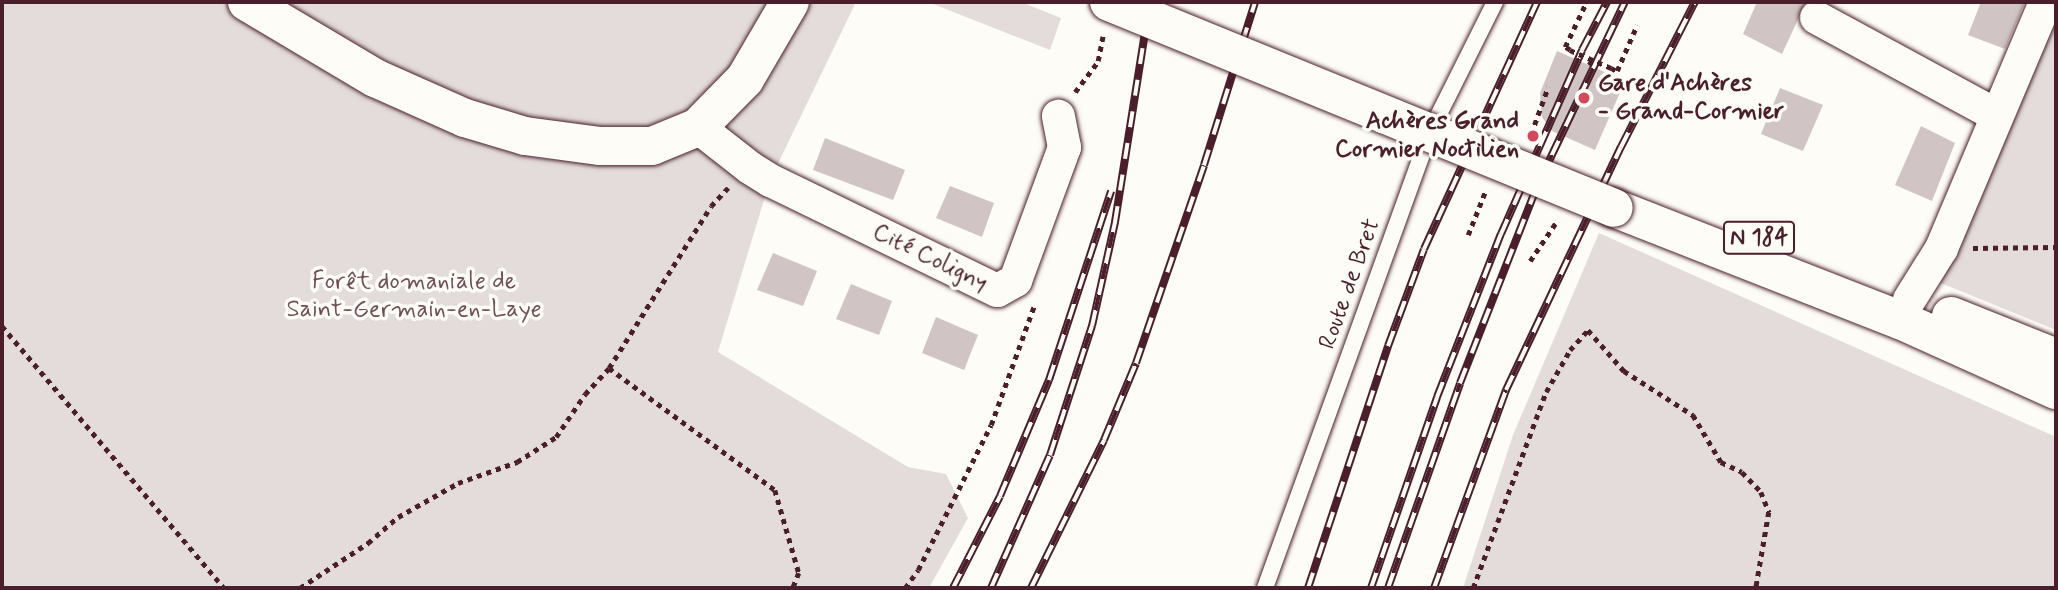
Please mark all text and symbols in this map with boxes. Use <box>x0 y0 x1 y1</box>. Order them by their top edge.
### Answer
place label: Gare d'Achères - Grand-Cormier <box>1598 70 1784 126</box>
marker: Gare d'Achères - Grand-Cormier <box>1576 90 1592 106</box>
place label: Achères Grand Cormier Noctilien <box>1335 108 1519 164</box>
marker: Achères Grand Cormier Noctilien <box>1525 128 1541 144</box>
street label: Route de Bret <box>1314 216 1386 352</box>
street label: Cité Coligny <box>868 218 992 298</box>
road number: N 184 <box>1722 218 1796 258</box>
park label: Forêt domaniale de Saint-Germain-en-Laye <box>286 268 542 324</box>

